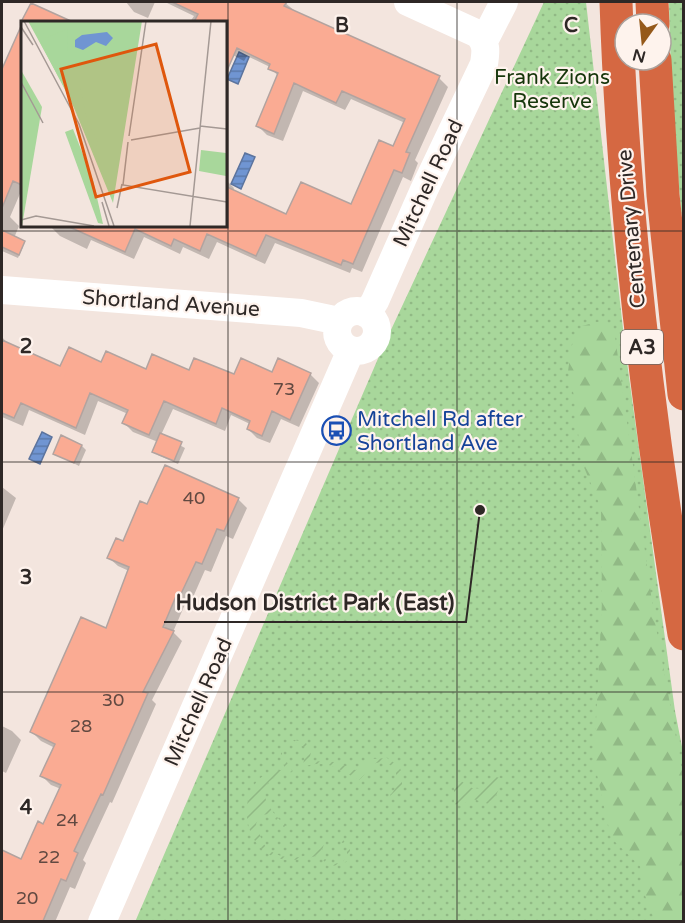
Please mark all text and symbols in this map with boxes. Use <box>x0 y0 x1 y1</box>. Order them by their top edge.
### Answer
north arrow <box>613 12 673 72</box>
text: B <box>335 14 349 38</box>
text: C <box>564 14 578 38</box>
inset map <box>21 21 226 226</box>
text: N <box>631 44 648 67</box>
park label: Frank Zions Reserve <box>494 65 610 114</box>
street label: Mitchell Road <box>388 116 469 251</box>
street label: Centenary Drive <box>612 148 651 310</box>
street label: Shortland Avenue <box>81 285 261 322</box>
road number: A3 <box>621 330 663 364</box>
text: 2 <box>20 335 32 359</box>
house number: 73 <box>273 378 295 400</box>
place label: Mitchell Rd after Shortland Ave <box>357 407 523 456</box>
bus stop icon: Mitchell Rd after Shortland Ave <box>320 415 352 447</box>
house number: 40 <box>183 487 205 509</box>
text: 3 <box>20 566 32 590</box>
callout: Hudson District Park (East) <box>164 582 466 622</box>
text: Hudson District Park (East) <box>176 590 455 616</box>
street label: Mitchell Road <box>159 634 238 770</box>
house number: 30 <box>102 689 124 711</box>
house number: 28 <box>70 715 92 737</box>
text: 4 <box>20 796 33 820</box>
house number: 24 <box>56 809 78 831</box>
house number: 22 <box>38 846 60 868</box>
house number: 20 <box>16 887 38 909</box>

